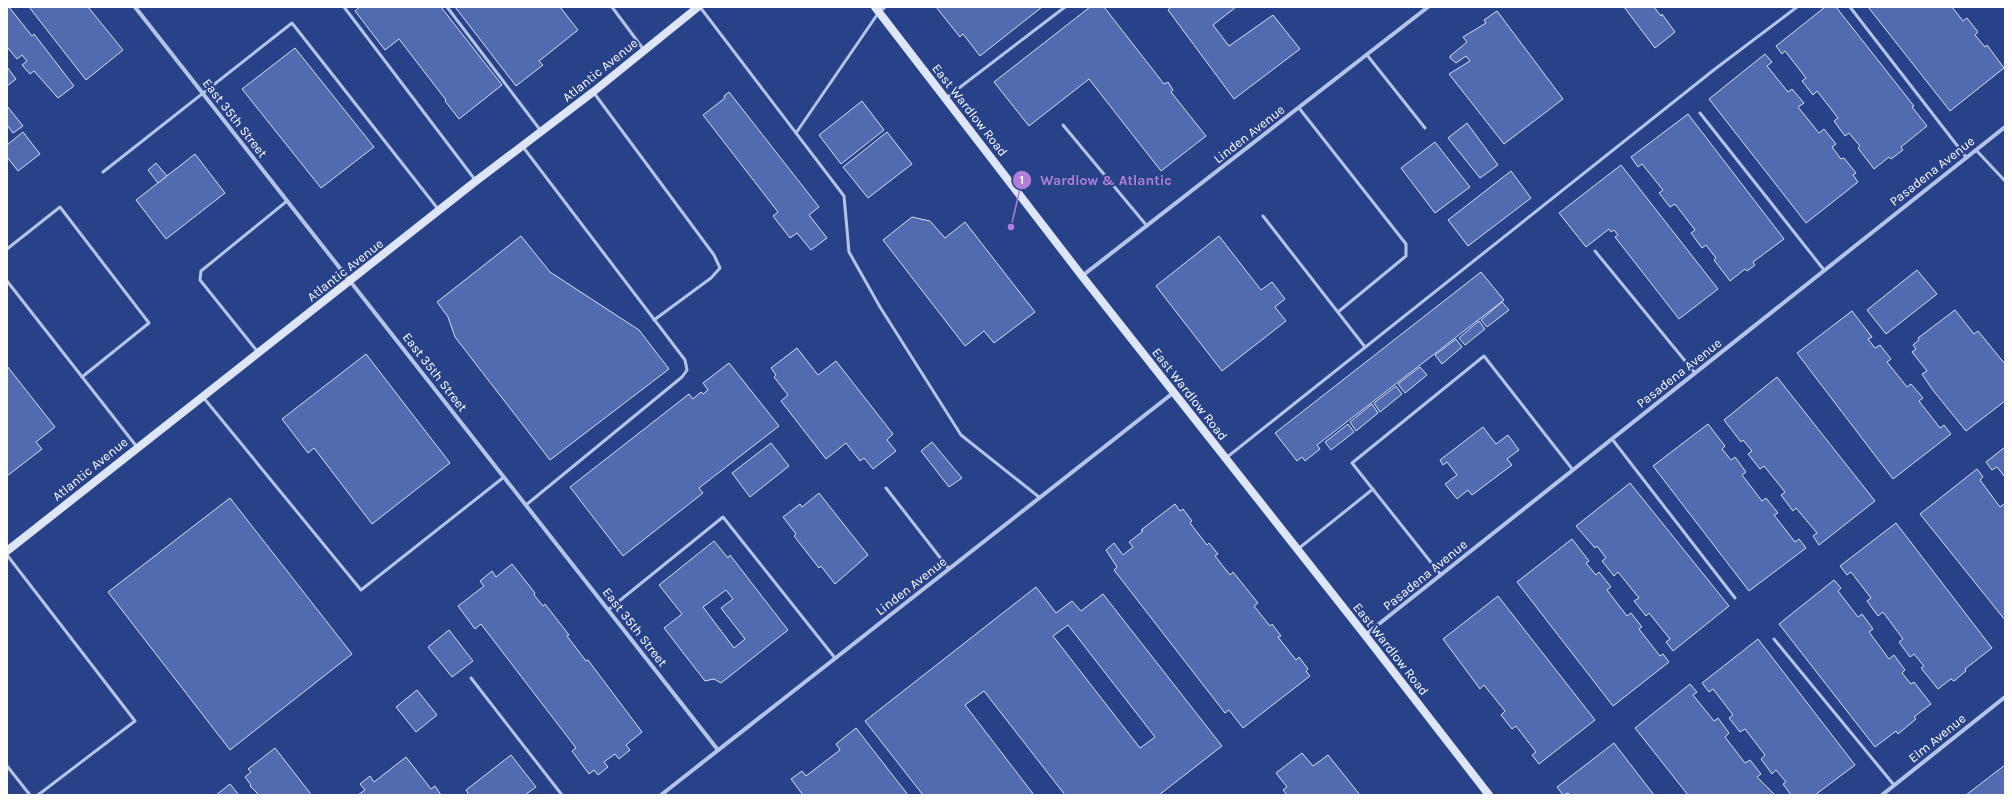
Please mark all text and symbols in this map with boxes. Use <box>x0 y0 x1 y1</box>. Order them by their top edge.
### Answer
street label: Atlantic Avenue <box>559 35 641 105</box>
street label: East Wardlow Road <box>929 61 1011 159</box>
street label: East 35th Street <box>200 76 270 160</box>
street label: Linden Avenue <box>1211 101 1288 166</box>
street label: Pasadena Avenue <box>1887 133 1978 209</box>
callout: Wardlow & Atlantic <box>1012 167 1180 193</box>
text: Wardlow & Atlantic <box>1040 172 1172 189</box>
text: 1 <box>1020 173 1024 187</box>
street label: Atlantic Avenue <box>304 235 386 304</box>
street label: East 35th Street <box>400 330 470 414</box>
street label: Pasadena Avenue <box>1634 335 1725 411</box>
street label: East Wardlow Road <box>1149 345 1231 443</box>
street label: Atlantic Avenue <box>49 434 131 504</box>
street label: Pasadena Avenue <box>1380 536 1470 613</box>
street label: Linden Avenue <box>873 553 950 618</box>
street label: East 35th Street <box>600 585 670 669</box>
street label: East Wardlow Road <box>1350 600 1432 698</box>
street label: Elm Avenue <box>1905 710 1969 766</box>

